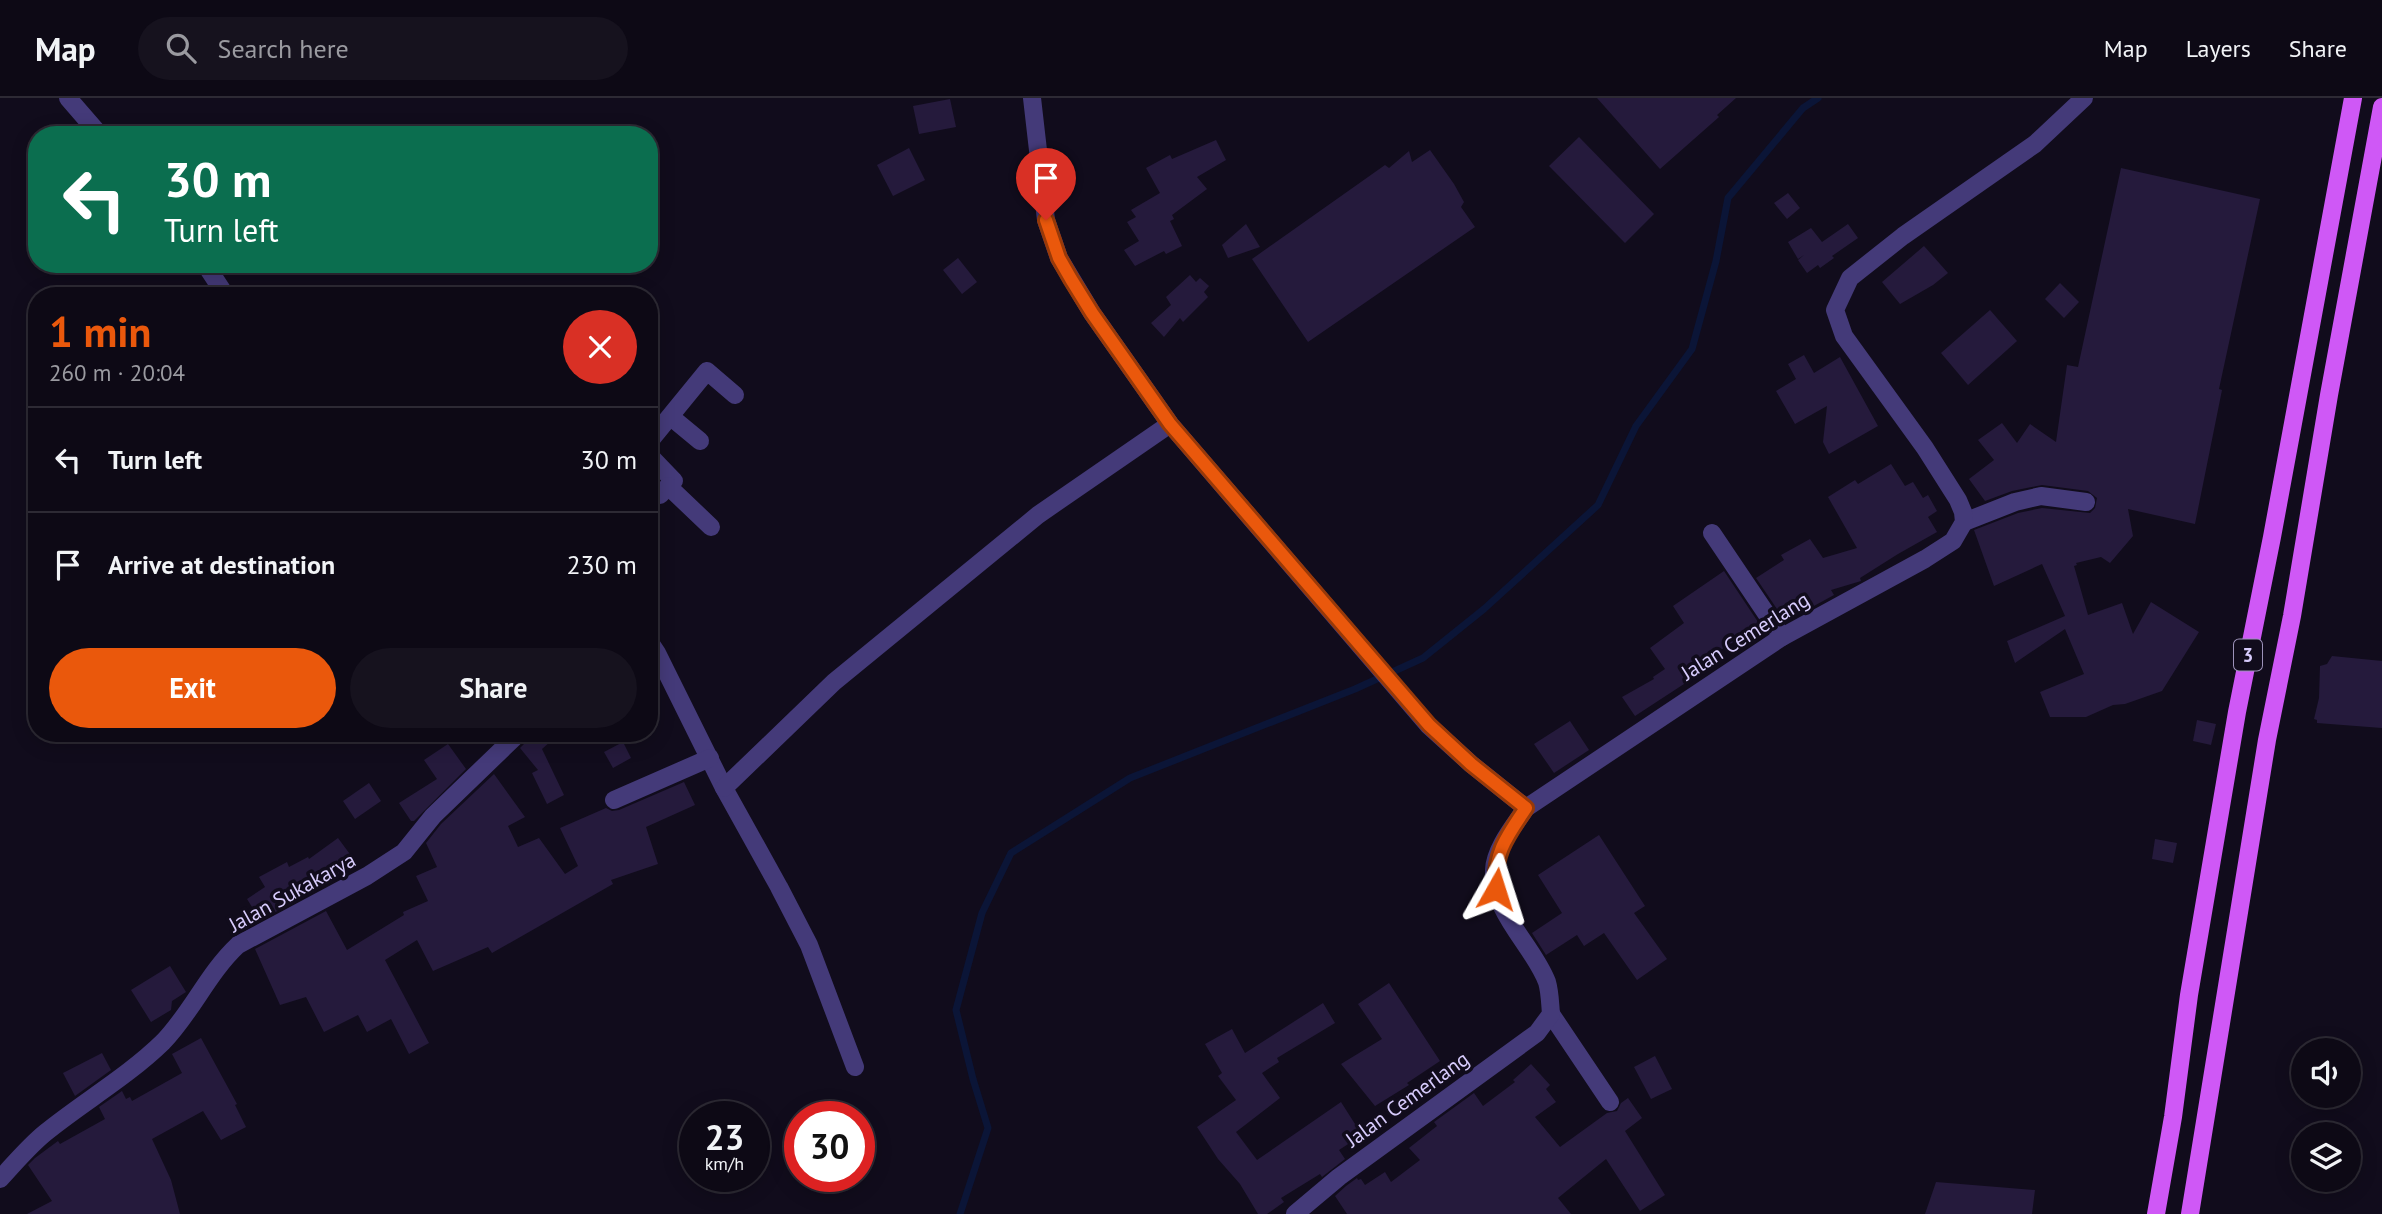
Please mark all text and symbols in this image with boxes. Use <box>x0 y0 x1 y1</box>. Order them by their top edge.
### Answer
search box <box>138 17 628 80</box>
text: Map <box>35 27 96 70</box>
icon: search <box>162 29 200 67</box>
text: Search here <box>218 32 349 65</box>
text: Map <box>2104 33 2148 64</box>
text: Layers <box>2186 33 2251 64</box>
text: Share <box>2289 33 2347 64</box>
text: 30 m <box>164 147 271 211</box>
pin <box>1016 148 1076 220</box>
icon: left <box>49 154 140 245</box>
icon: arrive <box>1027 159 1065 197</box>
text: Turn left <box>164 209 279 251</box>
text: 1 min <box>49 304 151 359</box>
button: close <box>563 310 637 384</box>
text: 260 m · 20:04 <box>49 358 185 387</box>
icon: left <box>49 441 87 479</box>
text: Turn left <box>108 443 202 476</box>
text: 30 m <box>581 443 637 476</box>
icon: arrive <box>49 546 87 584</box>
text: Arrive at destination <box>108 548 335 581</box>
text: 230 m <box>566 548 637 581</box>
street label: Jalan Cemerlang <box>1675 586 1814 687</box>
road number: 3 <box>2234 640 2262 670</box>
button: Exit <box>49 648 336 728</box>
button: Share <box>350 648 637 728</box>
street label: Jalan Sukakarya <box>223 846 360 938</box>
position arrow <box>1459 852 1533 926</box>
map controls <box>2291 1038 2361 1192</box>
button: sound <box>2291 1038 2361 1108</box>
street label: Jalan Cemerlang <box>1339 1045 1474 1153</box>
speed limit sign: 30 <box>784 1101 875 1192</box>
text: 23 <box>705 1114 744 1160</box>
button: layers <box>2291 1122 2361 1192</box>
text: km/h <box>705 1152 744 1175</box>

